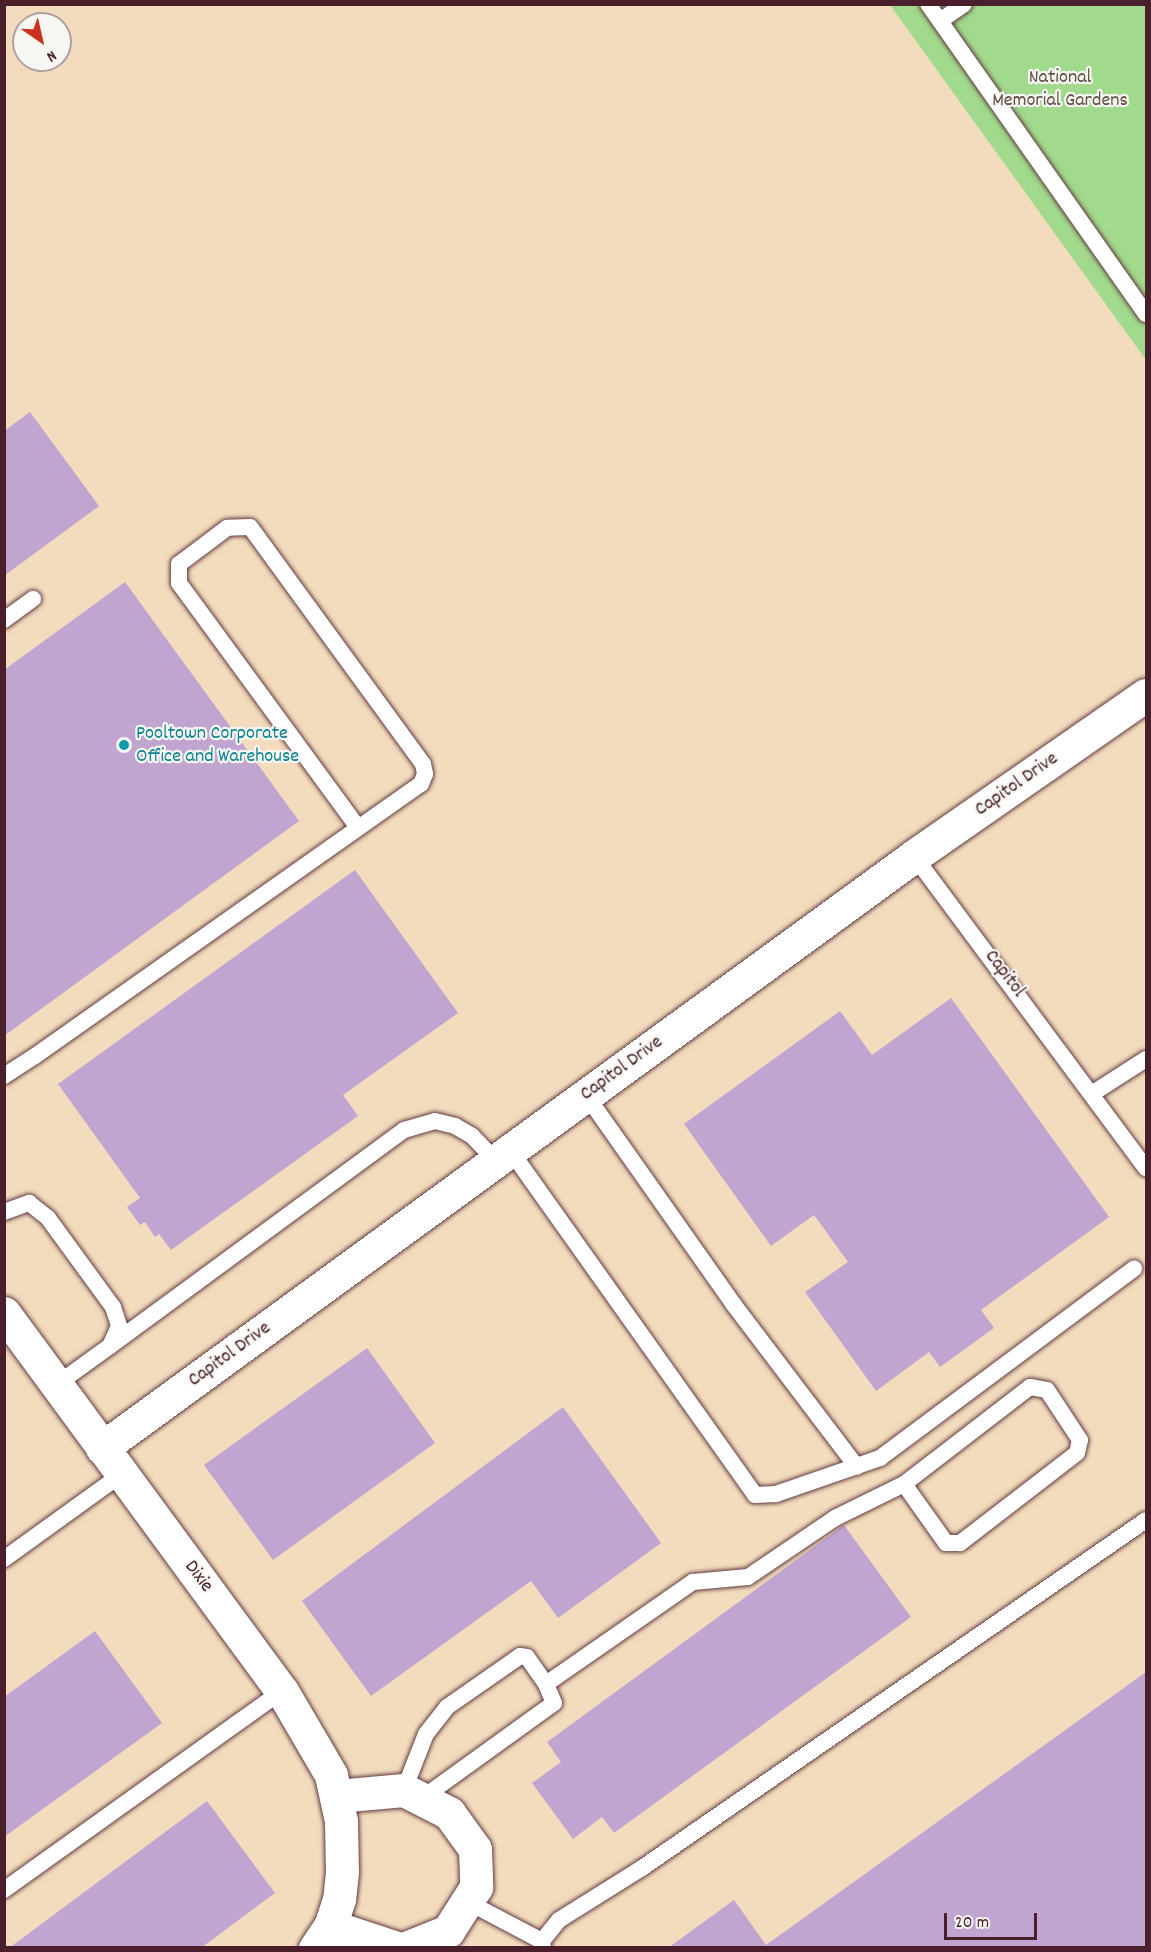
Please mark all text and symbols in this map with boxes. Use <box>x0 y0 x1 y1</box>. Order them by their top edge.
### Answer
north arrow <box>12 12 72 72</box>
text: N <box>42 44 61 67</box>
park label: National Memorial Gardens <box>992 67 1128 114</box>
place label: Pooltown Corporate Office and Warehouse <box>136 722 299 769</box>
marker: Pooltown Corporate Office and Warehouse <box>117 738 131 752</box>
street label: Capitol Drive <box>971 748 1063 822</box>
street label: Capitol <box>978 946 1030 1002</box>
street label: Capitol Drive <box>576 1031 668 1107</box>
street label: Capitol Drive <box>184 1317 276 1393</box>
street label: Dixie <box>178 1556 218 1598</box>
scale bar <box>947 1901 1040 1939</box>
text: 20 m <box>955 1911 989 1936</box>

